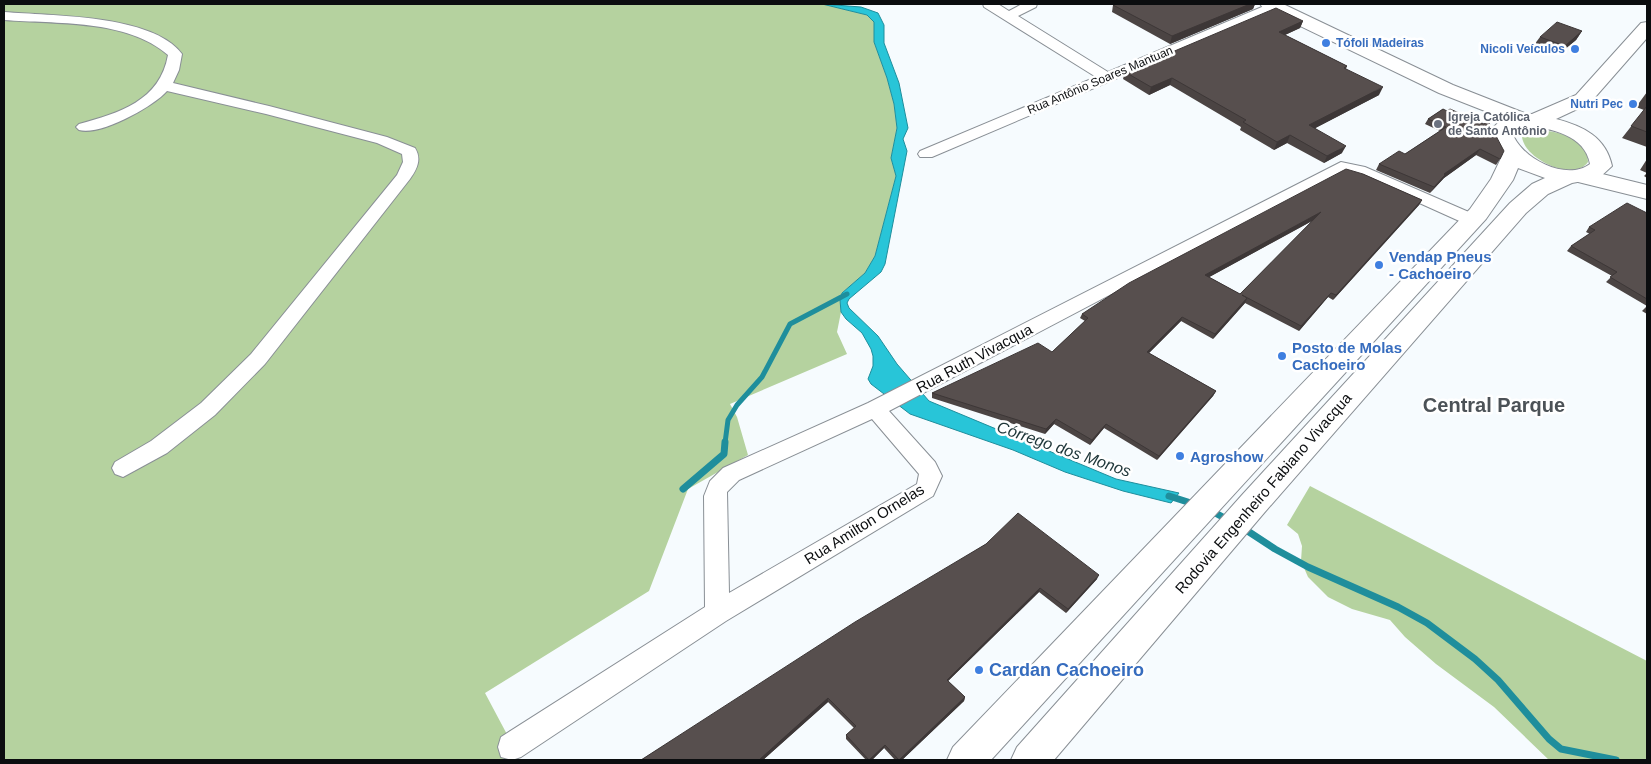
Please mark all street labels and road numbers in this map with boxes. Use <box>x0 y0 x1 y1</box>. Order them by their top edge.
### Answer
street label: Rua Antônio Soares Mantuan <box>1025 43 1175 117</box>
street label: Rua Ruth Vivacqua <box>913 320 1036 396</box>
street label: Rodovia Engenheiro Fabiano Vivacqua <box>1171 389 1355 597</box>
street label: Rua Amilton Ornelas <box>801 480 927 568</box>

